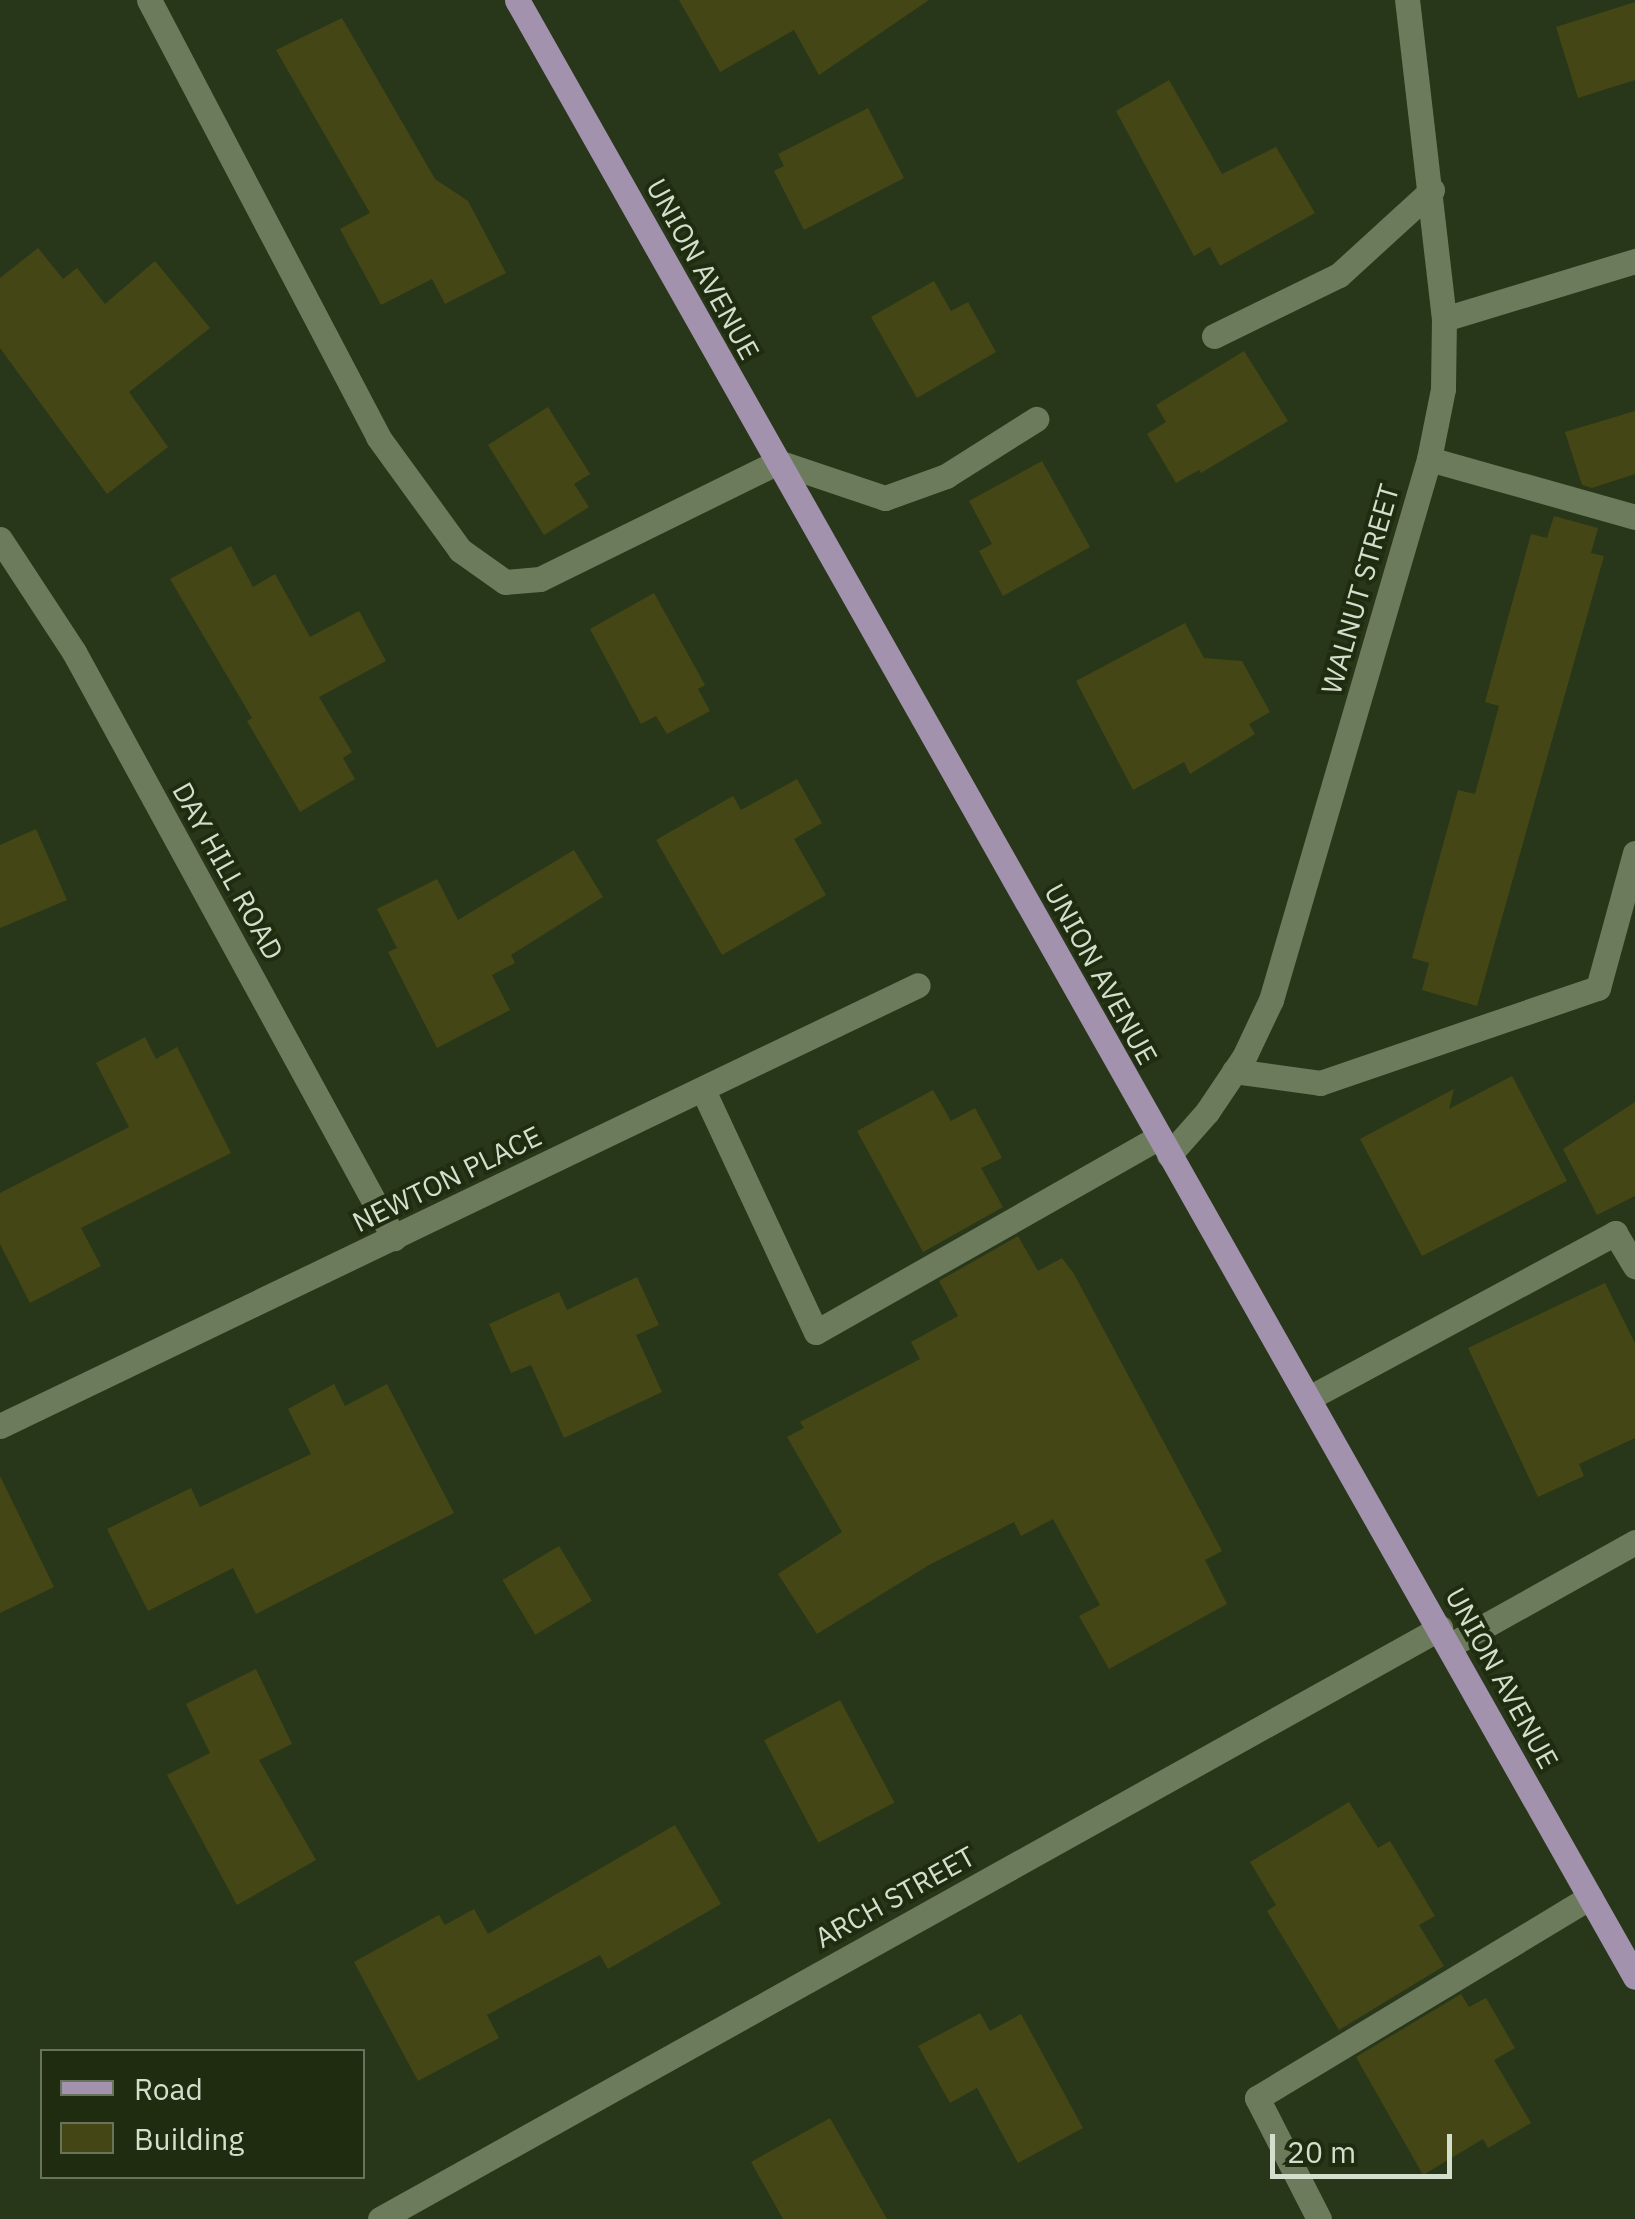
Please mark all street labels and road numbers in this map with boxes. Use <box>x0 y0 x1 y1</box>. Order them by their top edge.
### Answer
street label: UNION AVENUE <box>639 173 767 365</box>
street label: WALNUT STREET <box>1314 480 1406 698</box>
street label: DAY HILL ROAD <box>165 776 291 966</box>
street label: UNION AVENUE <box>1037 878 1165 1070</box>
street label: NEWTON PLACE <box>347 1119 547 1239</box>
street label: UNION AVENUE <box>1438 1582 1566 1774</box>
street label: ARCH STREET <box>809 1839 981 1955</box>

